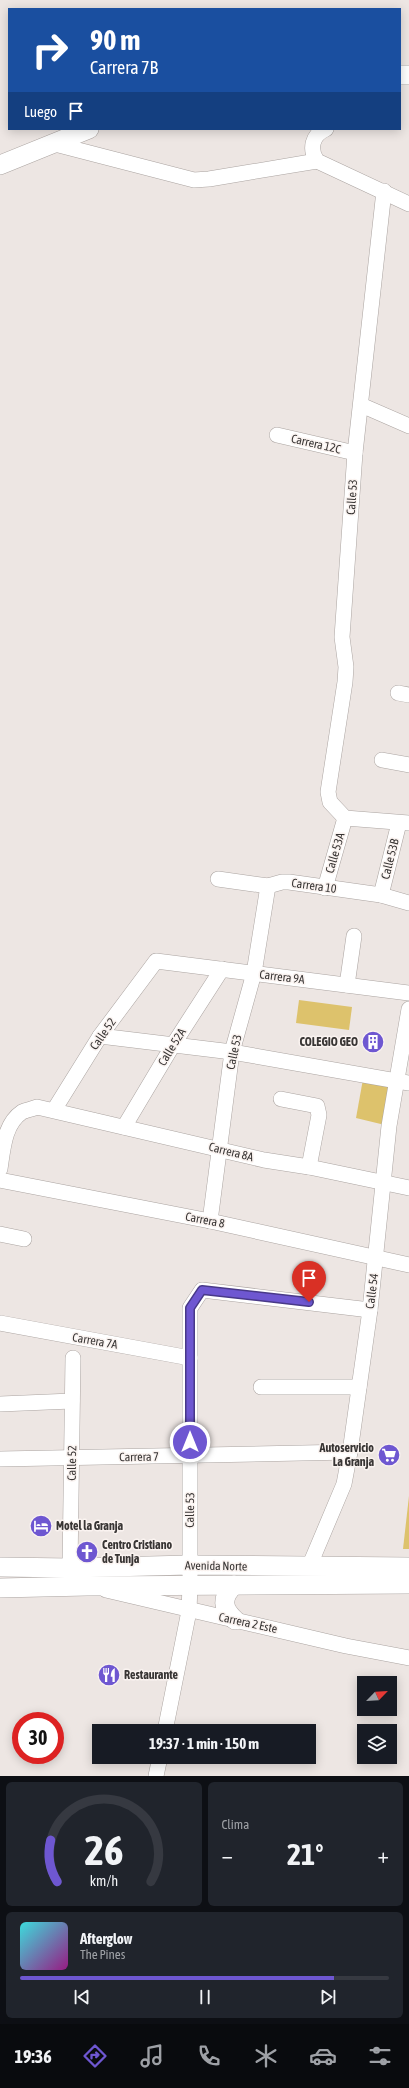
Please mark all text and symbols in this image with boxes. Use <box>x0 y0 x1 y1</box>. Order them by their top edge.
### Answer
icon: right <box>24 24 76 76</box>
text: 90 m <box>90 24 140 56</box>
text: Carrera 7B <box>90 57 158 78</box>
icon: arrive <box>65 100 87 122</box>
text: Luego <box>24 103 57 120</box>
street label: Carrera 12C <box>290 431 343 457</box>
street label: Calle 53 <box>344 479 360 515</box>
street label: Calle 53A <box>323 831 347 875</box>
street label: Calle 53B <box>378 837 402 881</box>
street label: Carrera 10 <box>291 876 338 896</box>
street label: Carrera 9A <box>259 967 306 987</box>
street label: Calle 52 <box>87 1015 119 1053</box>
street label: Calle 52A <box>155 1026 189 1068</box>
building icon: COLEGIO GEO <box>360 1029 386 1055</box>
street label: Calle 53 <box>223 1033 245 1071</box>
place label: COLEGIO GEO <box>300 1035 358 1049</box>
street label: Carrera 8A <box>207 1140 255 1164</box>
street label: Carrera 8 <box>184 1209 226 1231</box>
pin <box>292 1261 326 1302</box>
icon: arrive <box>298 1267 320 1289</box>
street label: Calle 54 <box>363 1272 381 1310</box>
street label: Carrera 7A <box>71 1330 119 1352</box>
position arrow <box>169 1421 211 1463</box>
place label: Autoservicio La Granja <box>319 1441 374 1469</box>
supermarket icon: Autoservicio La Granja <box>376 1442 402 1468</box>
street label: Calle 52 <box>65 1445 79 1481</box>
street label: Carrera 7 <box>119 1450 159 1464</box>
street label: Calle 53 <box>183 1492 197 1528</box>
hotel icon: Motel la Granja <box>28 1513 54 1539</box>
place label: Motel la Granja <box>56 1519 124 1533</box>
place label: Centro Cristiano de Tunja <box>102 1538 173 1566</box>
church icon: Centro Cristiano de Tunja <box>74 1539 100 1565</box>
street label: Avenida Norte <box>185 1558 247 1574</box>
street label: Carrera 2 Este <box>217 1610 279 1636</box>
restaurant icon: Restaurante <box>96 1662 122 1688</box>
place label: Restaurante <box>124 1668 179 1682</box>
north arrow <box>357 1676 397 1716</box>
map controls <box>357 1676 397 1764</box>
speed limit sign: 30 <box>12 1712 64 1764</box>
button: layers <box>357 1724 397 1764</box>
text: 19:37 · 1 min · 150 m <box>149 1735 259 1752</box>
text: Clima <box>222 1817 249 1832</box>
text: 26 <box>84 1826 123 1874</box>
text: 21° <box>287 1837 323 1871</box>
text: − <box>222 1842 233 1868</box>
text: + <box>378 1842 389 1868</box>
text: km/h <box>90 1873 118 1889</box>
text: Afterglow <box>80 1930 133 1947</box>
text: The Pines <box>80 1947 125 1962</box>
icon: previous <box>71 1986 93 2008</box>
icon: pause <box>194 1986 216 2008</box>
icon: next <box>317 1986 339 2008</box>
icon: directions <box>81 2042 109 2070</box>
icon: music <box>138 2042 166 2070</box>
icon: phone <box>195 2042 223 2070</box>
icon: climate <box>252 2042 280 2070</box>
icon: car <box>309 2042 337 2070</box>
icon: filters <box>366 2042 394 2070</box>
text: 19:36 <box>15 2046 52 2067</box>

